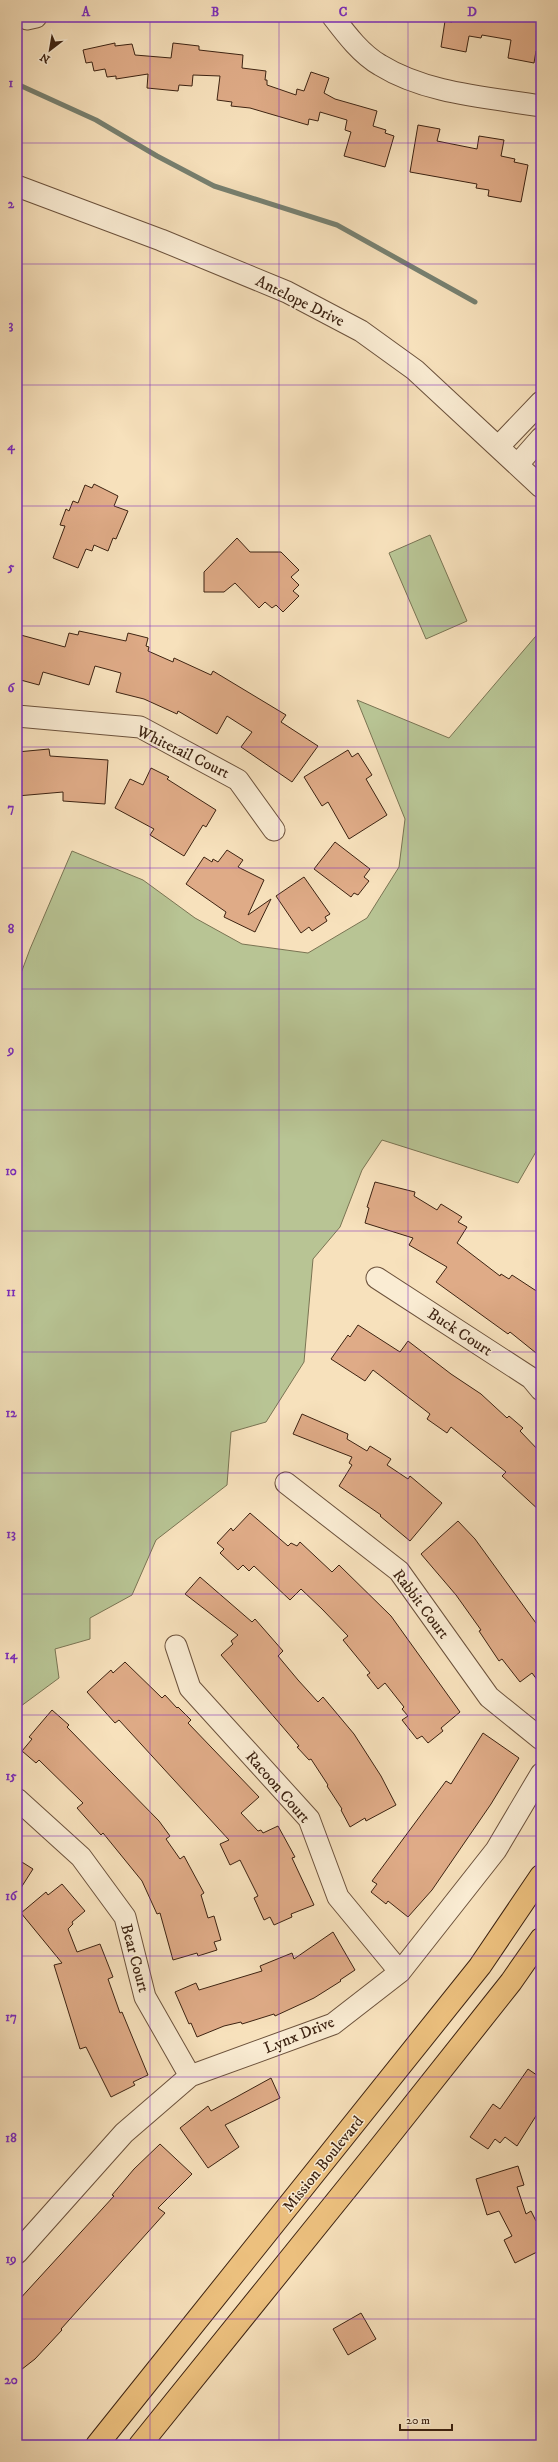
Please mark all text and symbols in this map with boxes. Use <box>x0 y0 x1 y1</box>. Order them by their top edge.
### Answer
text: A <box>81 4 91 20</box>
text: B <box>211 4 219 20</box>
text: C <box>339 4 348 20</box>
text: D <box>467 4 477 20</box>
north arrow <box>30 30 70 70</box>
text: N <box>38 49 53 66</box>
text: 1 <box>9 75 14 91</box>
text: 2 <box>8 196 15 212</box>
street label: Antelope Drive <box>252 271 348 331</box>
text: 3 <box>9 317 14 333</box>
text: 4 <box>6 438 15 455</box>
text: 5 <box>7 559 15 575</box>
text: 6 <box>8 680 16 696</box>
street label: Whitetail Court <box>132 720 233 783</box>
text: 7 <box>8 800 15 816</box>
text: 8 <box>8 921 15 937</box>
text: 9 <box>7 1042 14 1058</box>
text: 10 <box>5 1163 17 1179</box>
text: 11 <box>6 1284 16 1300</box>
street label: Buck Court <box>424 1304 496 1360</box>
text: 12 <box>5 1405 17 1421</box>
text: 13 <box>6 1526 16 1542</box>
street label: Rabbit Court <box>388 1565 454 1643</box>
text: 14 <box>5 1647 18 1664</box>
street label: Racoon Court <box>241 1747 315 1827</box>
text: 15 <box>5 1768 17 1784</box>
text: 16 <box>5 1888 18 1904</box>
street label: Bear Court <box>116 1922 154 1994</box>
text: 17 <box>5 2009 17 2025</box>
street label: Lynx Drive <box>261 2012 337 2058</box>
street label: Mission Boulevard <box>278 2112 368 2216</box>
text: 18 <box>5 2130 17 2146</box>
text: 19 <box>5 2251 17 2267</box>
text: 20 <box>4 2372 18 2388</box>
scale bar <box>400 2406 452 2432</box>
text: 20 m <box>406 2413 430 2428</box>

